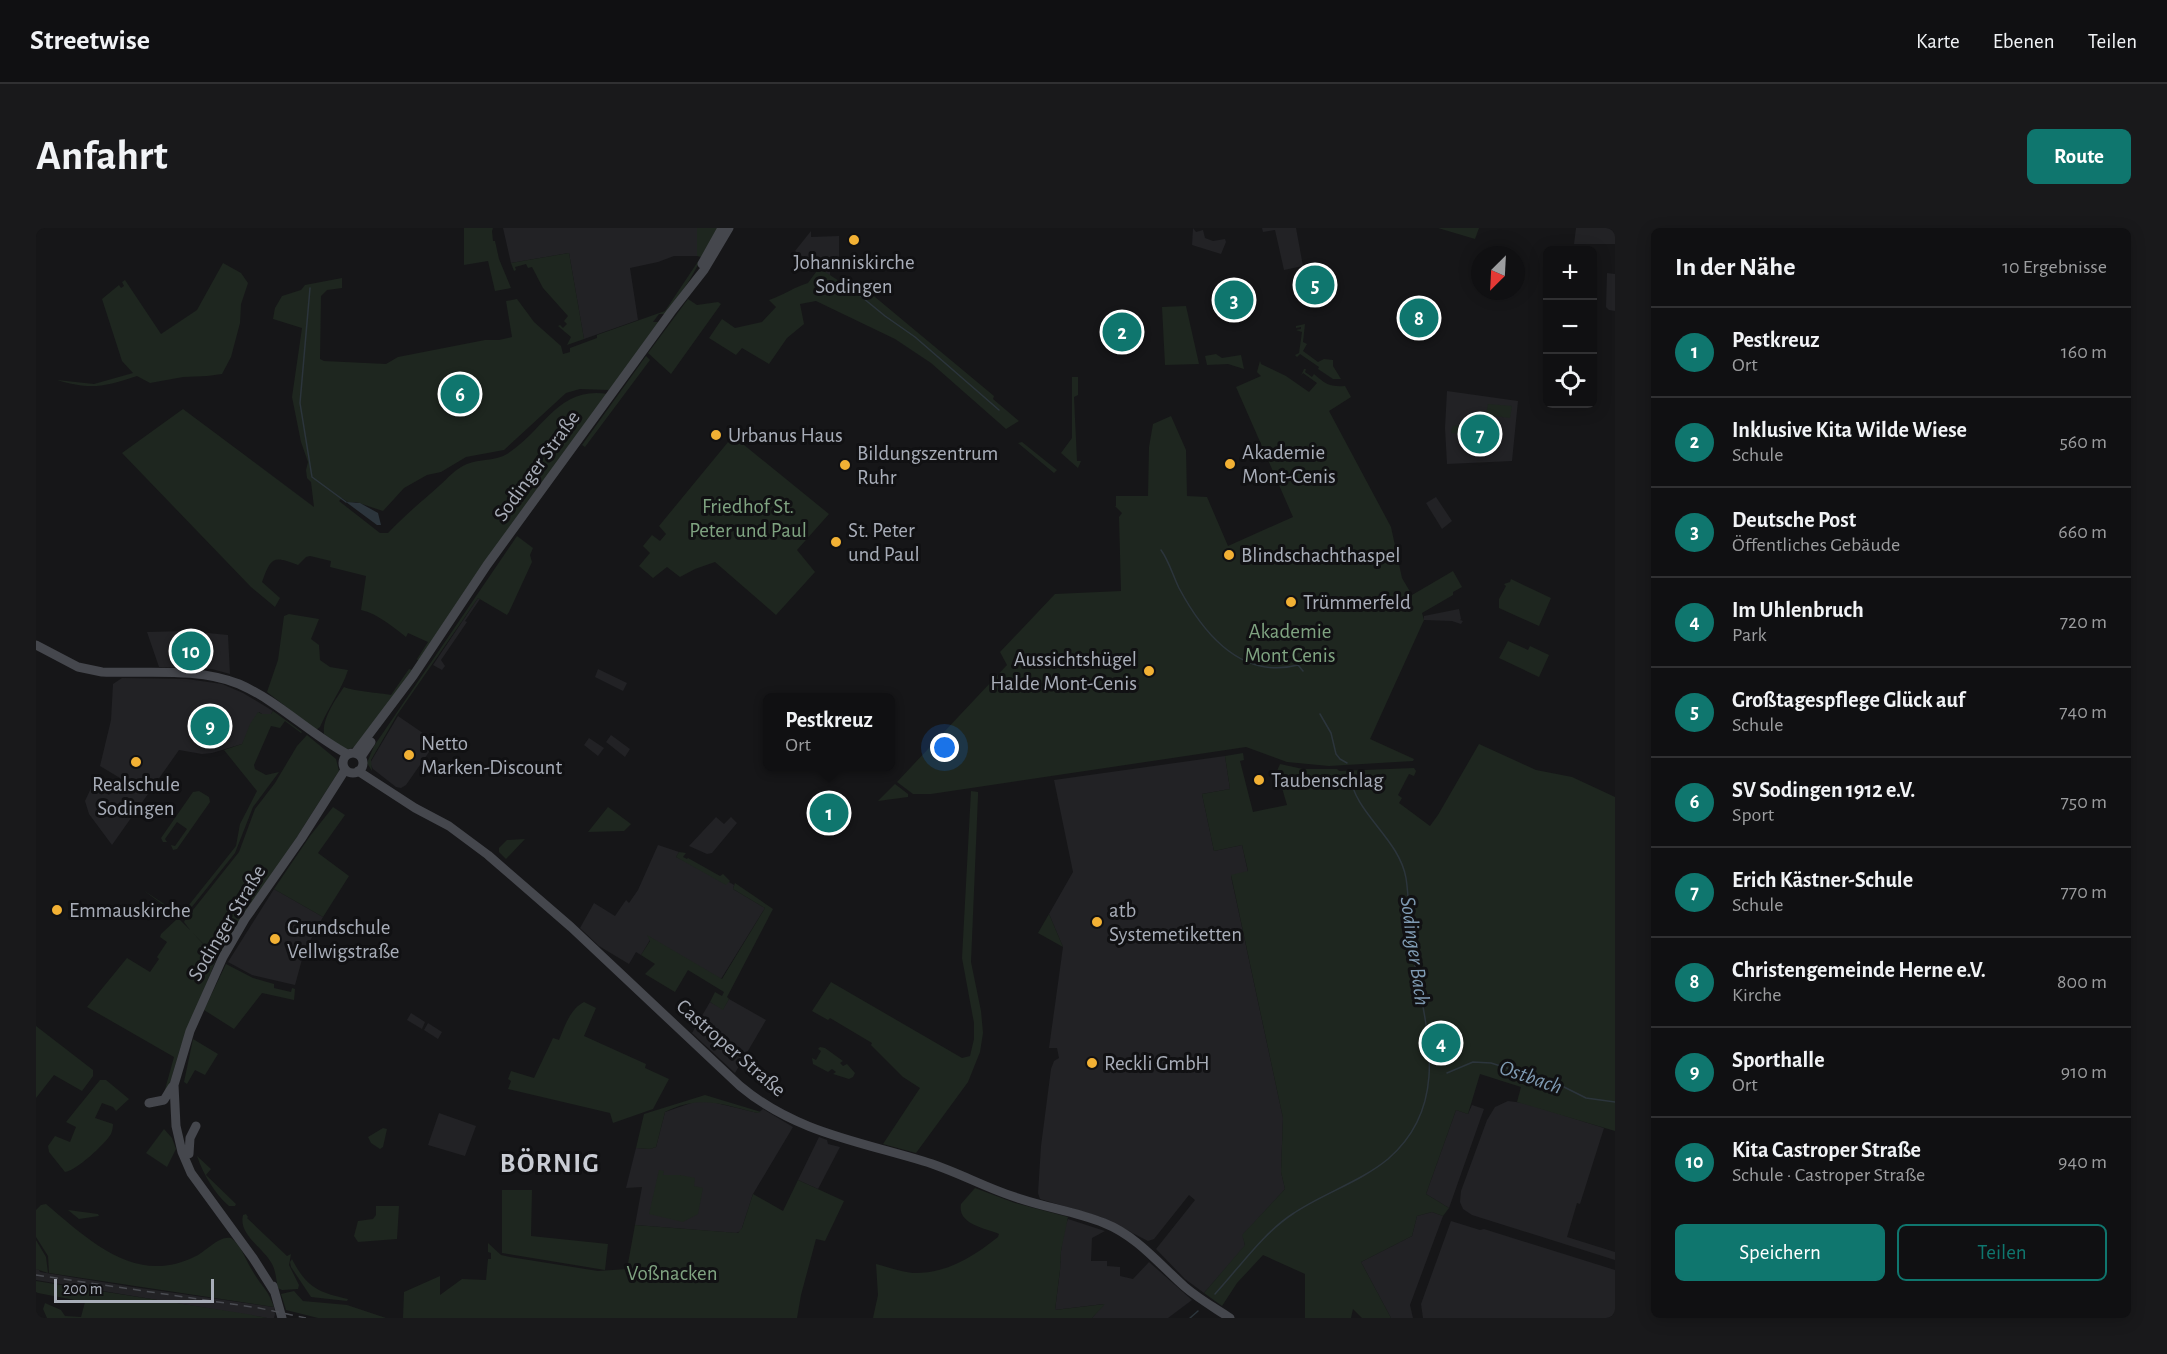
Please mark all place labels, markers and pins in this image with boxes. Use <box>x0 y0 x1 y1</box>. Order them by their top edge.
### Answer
marker: Johanniskirche Sodingen <box>847 233 861 247</box>
place label: Johanniskirche Sodingen <box>793 252 915 297</box>
pin: 5 <box>1296 262 1334 308</box>
pin: 3 <box>1214 278 1254 322</box>
pin: 8 <box>1400 296 1438 340</box>
pin: 2 <box>1102 310 1142 354</box>
pin: 6 <box>440 372 480 416</box>
pin: 7 <box>1460 412 1500 456</box>
place label: Urbanus Haus <box>728 425 843 446</box>
marker: Urbanus Haus <box>709 428 723 442</box>
place label: Akademie Mont-Cenis <box>1242 442 1336 487</box>
place label: Bildungszentrum Ruhr <box>857 443 998 488</box>
marker: Akademie Mont-Cenis <box>1223 457 1237 471</box>
marker: Bildungszentrum Ruhr <box>838 458 852 472</box>
place label: St. Peter und Paul <box>848 520 920 565</box>
marker: St. Peter und Paul <box>829 535 843 549</box>
place label: Blindschachthaspel <box>1241 545 1400 566</box>
marker: Blindschachthaspel <box>1222 548 1236 562</box>
place label: Trümmerfeld <box>1303 592 1411 613</box>
marker: Trümmerfeld <box>1284 595 1298 609</box>
pin: 10 <box>172 628 210 674</box>
place label: Aussichtshügel Halde Mont-Cenis <box>990 649 1137 694</box>
marker: Aussichtshügel Halde Mont-Cenis <box>1142 664 1156 678</box>
pin: 9 <box>190 704 230 748</box>
place label: Netto Marken-Discount <box>421 733 562 778</box>
marker: Netto Marken-Discount <box>402 748 416 762</box>
marker: Realschule Sodingen <box>129 755 143 769</box>
place label: Taubenschlag <box>1271 770 1384 791</box>
marker: Taubenschlag <box>1252 773 1266 787</box>
place label: Realschule Sodingen <box>92 774 180 819</box>
pin: 1 <box>810 790 848 836</box>
place label: Emmauskirche <box>69 900 191 921</box>
place label: atb Systemetiketten <box>1109 900 1242 945</box>
marker: Emmauskirche <box>50 903 64 917</box>
marker: atb Systemetiketten <box>1090 915 1104 929</box>
place label: Grundschule Vellwigstraße <box>287 917 399 962</box>
marker: Grundschule Vellwigstraße <box>268 932 282 946</box>
pin: 4 <box>1422 1020 1460 1066</box>
place label: Reckli GmbH <box>1104 1053 1210 1074</box>
marker: Reckli GmbH <box>1085 1056 1099 1070</box>

